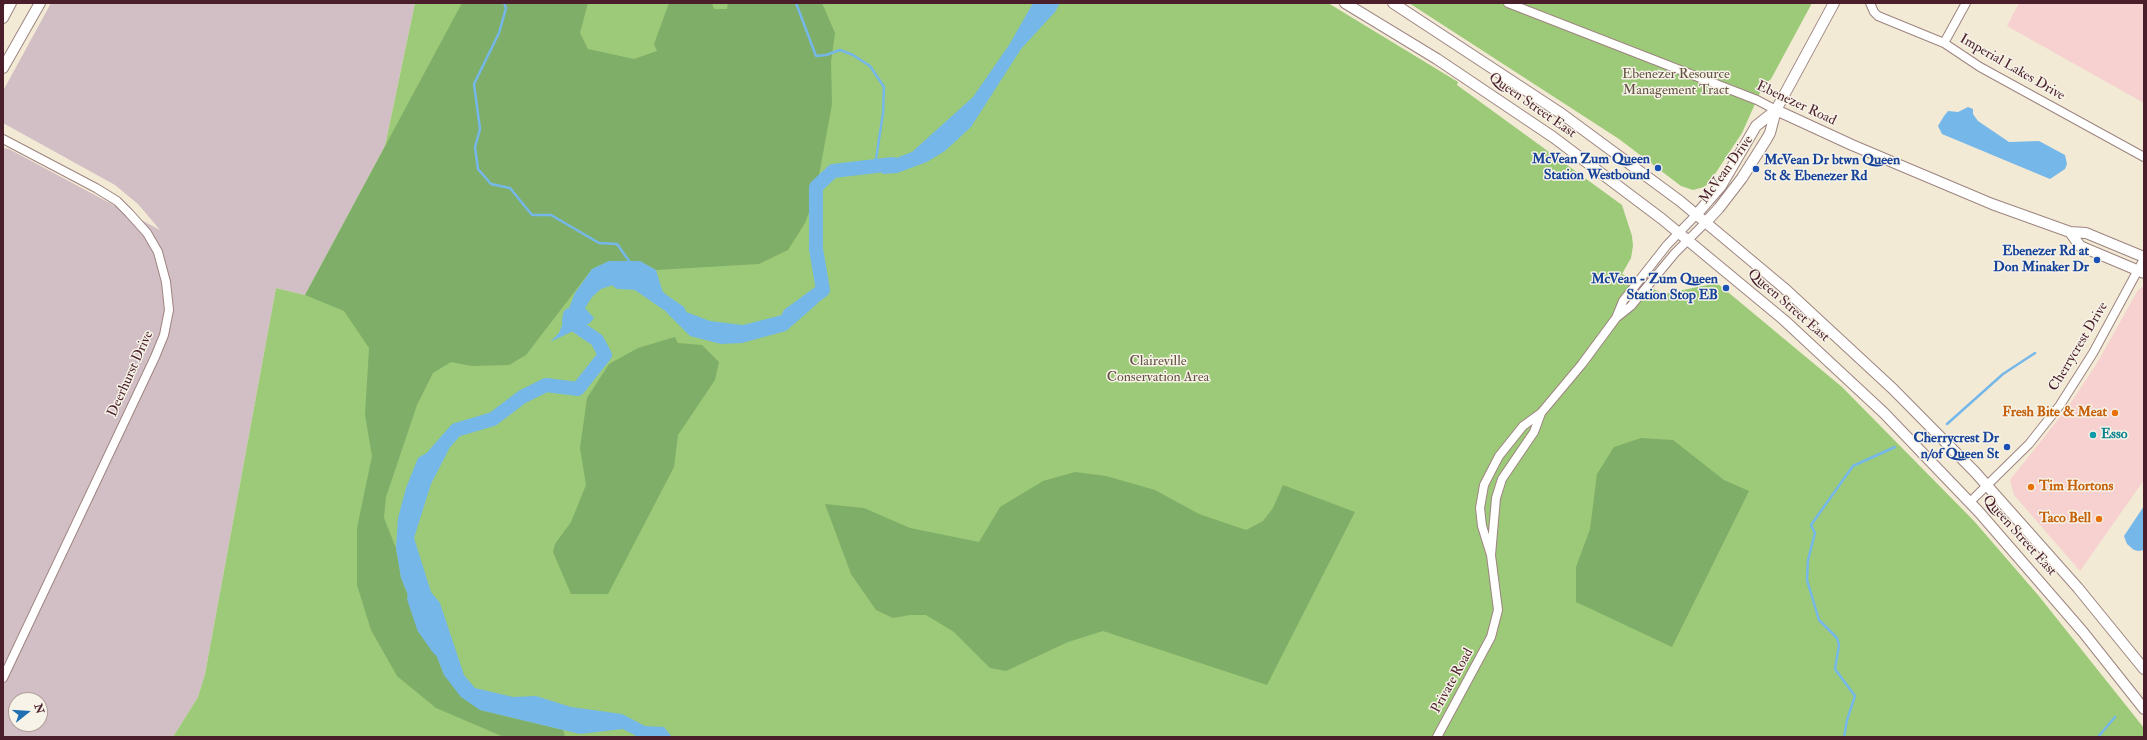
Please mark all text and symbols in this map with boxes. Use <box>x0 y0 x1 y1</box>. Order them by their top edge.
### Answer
street label: Imperial Lakes Drive <box>1956 31 2068 105</box>
park label: Ebenezer Resource Management Tract <box>1622 67 1730 100</box>
street label: Queen Street East <box>1485 70 1579 142</box>
street label: Ebenezer Road <box>1754 78 1838 130</box>
street label: McVean Drive <box>1697 133 1757 207</box>
place label: McVean Zum Queen Station Westbound <box>1532 152 1650 184</box>
place label: McVean Dr btwn Queen St & Ebenezer Rd <box>1764 153 1900 186</box>
marker: McVean Zum Queen Station Westbound <box>1653 163 1663 173</box>
marker: McVean Dr btwn Queen St & Ebenezer Rd <box>1751 164 1761 174</box>
place label: Ebenezer Rd at Don Minaker Dr <box>1993 244 2089 276</box>
marker: Ebenezer Rd at Don Minaker Dr <box>2092 255 2102 265</box>
street label: Queen Street East <box>1744 266 1832 346</box>
place label: McVean - Zum Queen Station Stop EB <box>1591 272 1718 304</box>
marker: McVean - Zum Queen Station Stop EB <box>1721 283 1731 293</box>
street label: Cherrycrest Drive <box>2046 299 2112 395</box>
street label: Deerhurst Drive <box>105 328 157 420</box>
park label: Claireville Conservation Area <box>1107 354 1209 386</box>
place label: Fresh Bite & Meat <box>2002 405 2107 421</box>
marker: Fresh Bite & Meat <box>2110 408 2120 418</box>
place label: Esso <box>2101 427 2127 443</box>
marker: Esso <box>2088 430 2098 440</box>
place label: Cherrycrest Dr n/of Queen St <box>1913 431 1999 464</box>
marker: Cherrycrest Dr n/of Queen St <box>2002 442 2012 452</box>
place label: Tim Hortons <box>2039 479 2113 495</box>
marker: Tim Hortons <box>2026 482 2036 492</box>
street label: Queen Street East <box>1978 492 2060 580</box>
place label: Taco Bell <box>2039 511 2091 527</box>
marker: Taco Bell <box>2094 514 2104 524</box>
street label: Private Road <box>1428 646 1478 716</box>
north arrow <box>8 692 48 732</box>
text: N <box>31 702 47 715</box>

